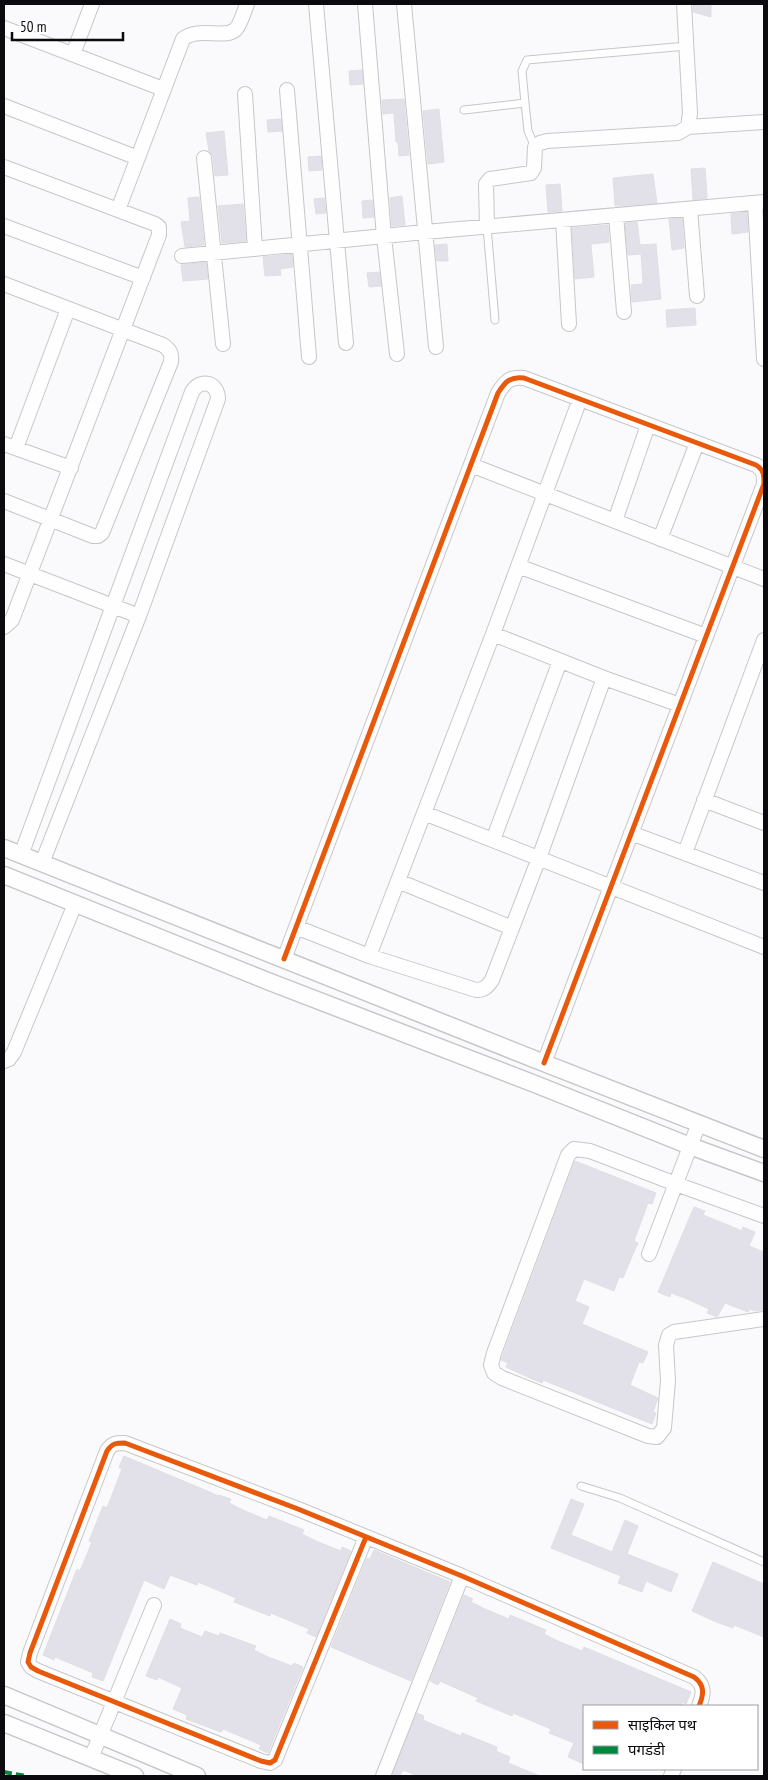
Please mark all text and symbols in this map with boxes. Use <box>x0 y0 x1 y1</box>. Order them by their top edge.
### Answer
scale bar <box>12 10 124 42</box>
text: 50 m <box>20 17 46 36</box>
legend <box>583 1705 758 1770</box>
text: साइकिल पथ <box>628 1715 697 1734</box>
text: पगडंडी <box>628 1740 666 1759</box>

